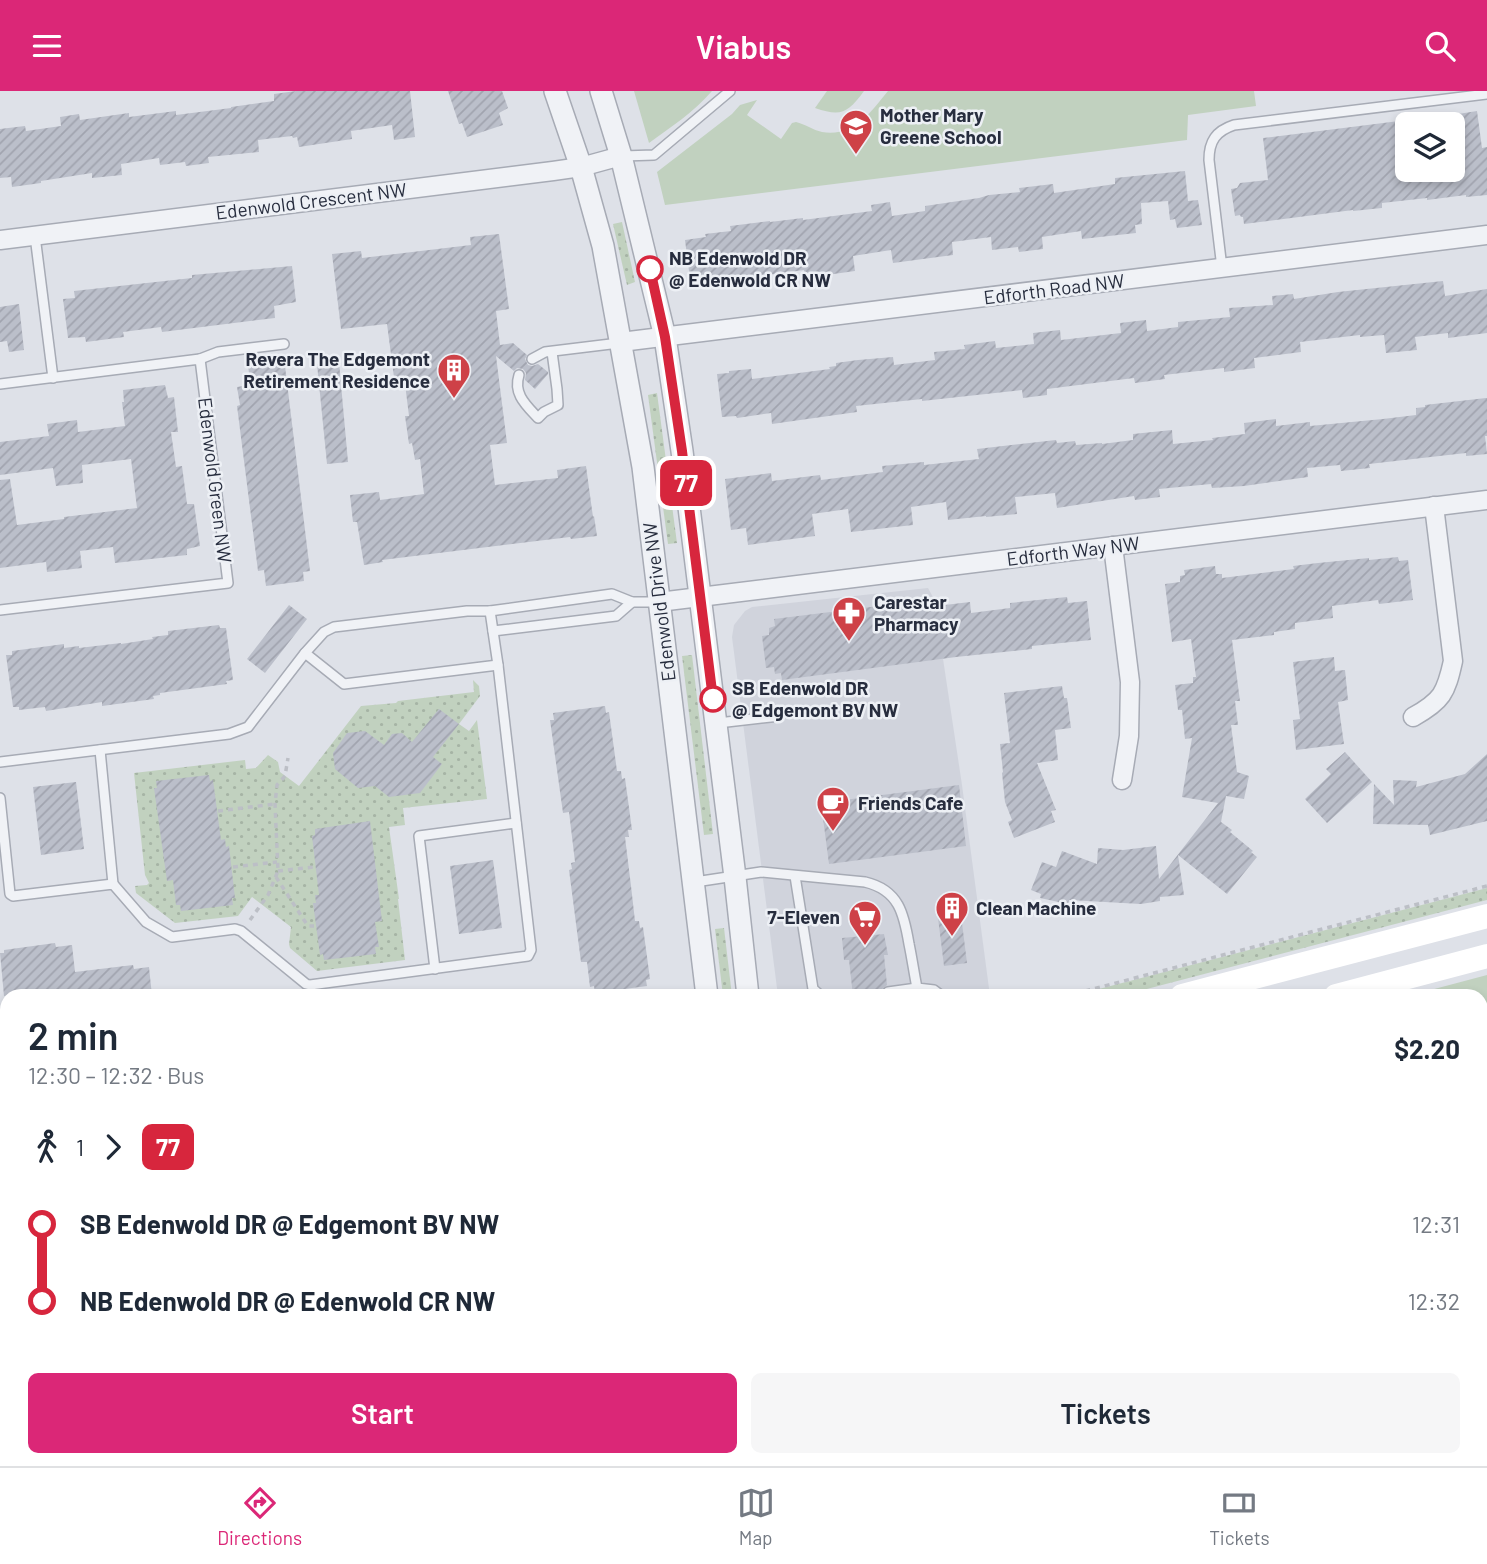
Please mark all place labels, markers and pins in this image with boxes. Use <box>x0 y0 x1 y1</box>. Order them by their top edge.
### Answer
place label: Mother Mary Greene School <box>880 103 1002 148</box>
school or university icon: Mother Mary Greene School <box>837 107 875 156</box>
place label: NB Edenwold DR @ Edenwold CR NW <box>669 246 831 291</box>
marker: NB Edenwold DR @ Edenwold CR NW <box>637 256 663 282</box>
place label: Revera The Edgemont Retirement Residence <box>243 347 430 392</box>
building icon: Revera The Edgemont Retirement Residence <box>435 351 473 400</box>
place label: Carestar Pharmacy <box>874 590 959 635</box>
pharmacy icon: Carestar Pharmacy <box>830 594 868 643</box>
place label: SB Edenwold DR @ Edgemont BV NW <box>732 676 898 721</box>
marker: SB Edenwold DR @ Edgemont BV NW <box>700 686 726 712</box>
cafe icon: Friends Cafe <box>814 784 852 833</box>
place label: Friends Cafe <box>858 791 963 814</box>
building icon: Clean Machine <box>933 889 971 938</box>
place label: Clean Machine <box>976 896 1096 919</box>
supermarket icon: 7-Eleven <box>846 898 884 947</box>
place label: 7-Eleven <box>767 905 840 928</box>

